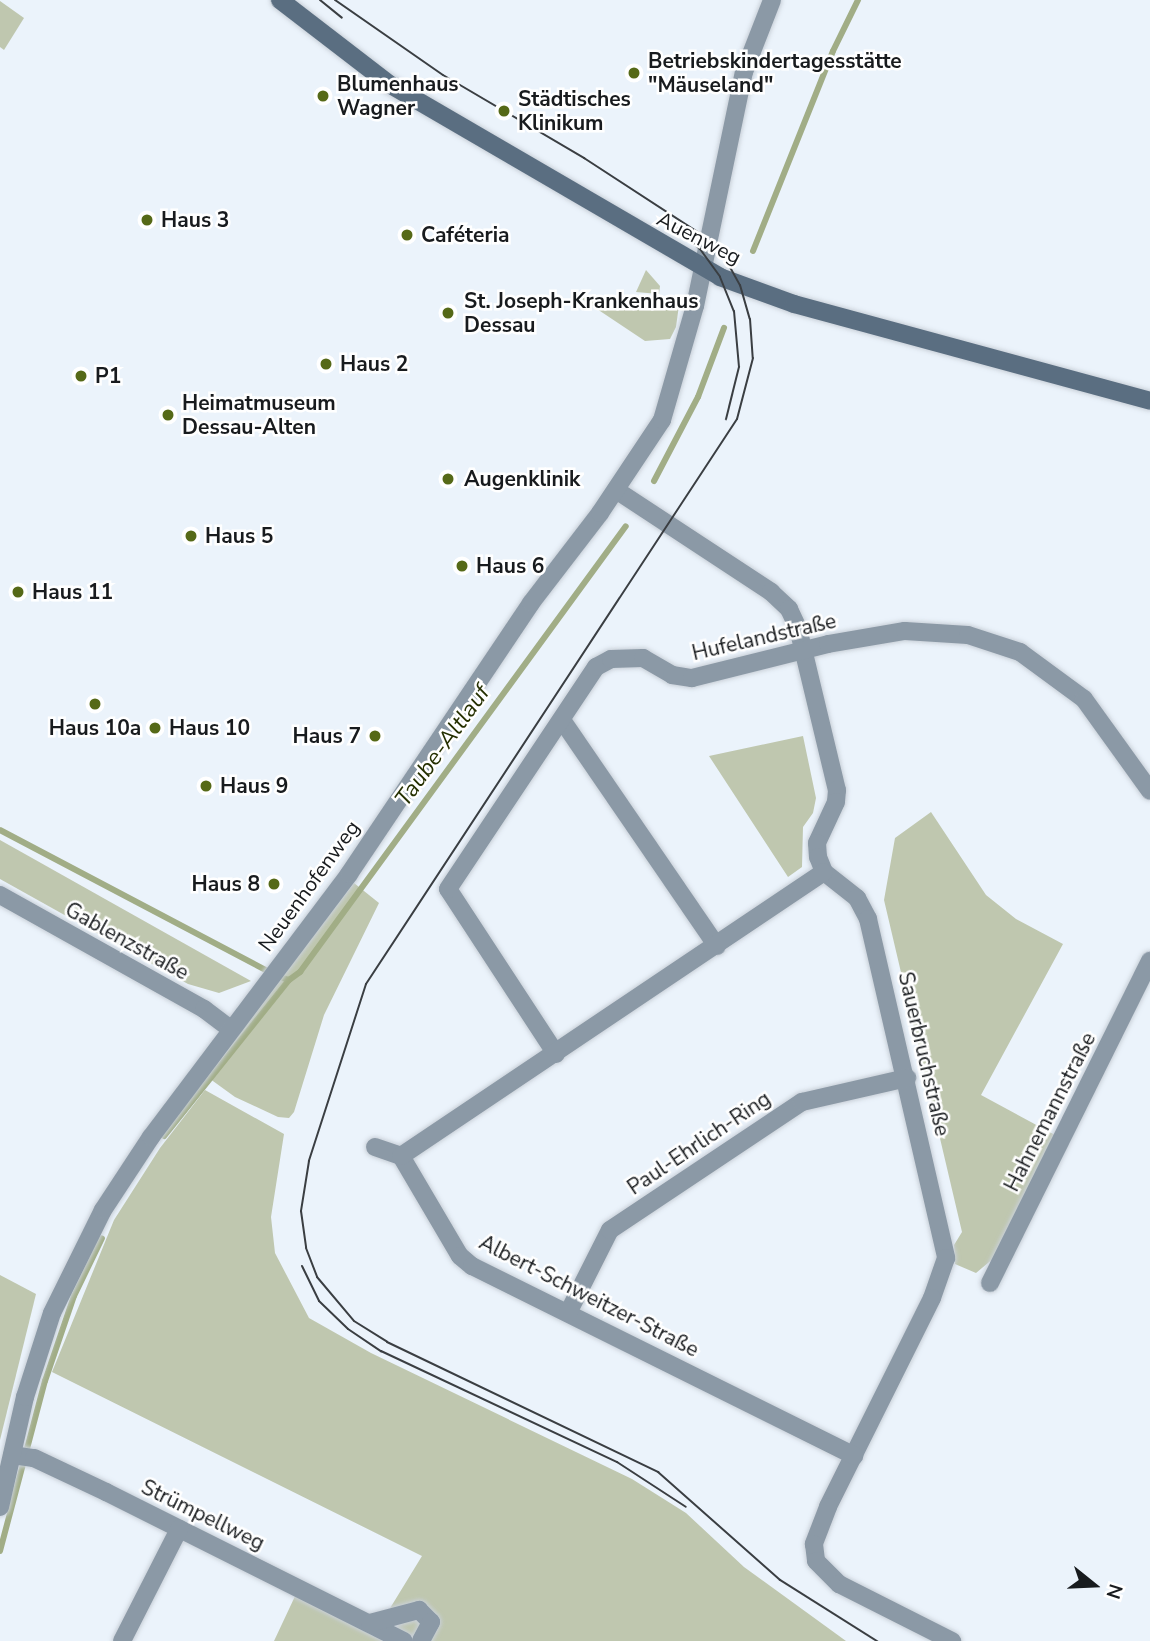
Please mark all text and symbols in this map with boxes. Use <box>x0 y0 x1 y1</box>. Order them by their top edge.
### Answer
place label: Betriebskindertagesstätte "Mäuseland" <box>648 48 902 98</box>
marker: Betriebskindertagesstätte "Mäuseland" <box>626 65 642 81</box>
place label: Blumenhaus Wagner <box>337 71 459 121</box>
place label: Städtisches Klinikum <box>518 86 631 136</box>
marker: Blumenhaus Wagner <box>315 88 331 104</box>
marker: Städtisches Klinikum <box>496 103 512 119</box>
street label: Auenweg <box>653 206 745 270</box>
place label: Haus 3 <box>161 207 229 233</box>
marker: Haus 3 <box>139 212 155 228</box>
place label: Caféteria <box>421 222 509 248</box>
marker: Caféteria <box>399 227 415 243</box>
place label: St. Joseph-Krankenhaus Dessau <box>464 288 698 338</box>
marker: St. Joseph-Krankenhaus Dessau <box>438 303 458 323</box>
place label: Haus 2 <box>340 351 408 377</box>
marker: Haus 2 <box>318 356 334 372</box>
place label: P1 <box>95 363 121 389</box>
marker: P1 <box>73 368 89 384</box>
place label: Heimatmuseum Dessau-Alten <box>182 390 336 440</box>
marker: Heimatmuseum Dessau-Alten <box>160 407 176 423</box>
place label: Augenklinik <box>464 466 580 492</box>
marker: Augenklinik <box>438 469 458 489</box>
place label: Haus 5 <box>205 523 273 549</box>
marker: Haus 5 <box>183 528 199 544</box>
place label: Haus 6 <box>476 553 544 579</box>
marker: Haus 6 <box>454 558 470 574</box>
place label: Haus 11 <box>32 579 113 605</box>
marker: Haus 11 <box>10 584 26 600</box>
street label: Hufelandstraße <box>689 608 839 666</box>
water label: Taube-Altlauf <box>390 680 496 812</box>
marker: Haus 10a <box>87 696 103 712</box>
place label: Haus 10a <box>49 715 141 741</box>
place label: Haus 10 <box>169 715 250 741</box>
marker: Haus 10 <box>147 720 163 736</box>
place label: Haus 7 <box>293 723 361 749</box>
marker: Haus 7 <box>367 728 383 744</box>
place label: Haus 9 <box>220 773 288 799</box>
marker: Haus 9 <box>198 778 214 794</box>
street label: Neuenhofenweg <box>253 816 365 956</box>
place label: Haus 8 <box>192 871 260 897</box>
marker: Haus 8 <box>266 876 282 892</box>
street label: Gablenzstraße <box>61 897 193 985</box>
street label: Sauerbruchstraße <box>893 969 955 1139</box>
street label: Hahnemannstraße <box>999 1028 1101 1196</box>
street label: Paul-Ehrlich-Ring <box>623 1086 775 1200</box>
street label: Albert-Schweitzer-Straße <box>475 1230 703 1362</box>
street label: Strümpellweg <box>137 1474 269 1556</box>
north arrow <box>1059 1550 1129 1620</box>
text: N <box>1099 1581 1129 1602</box>

